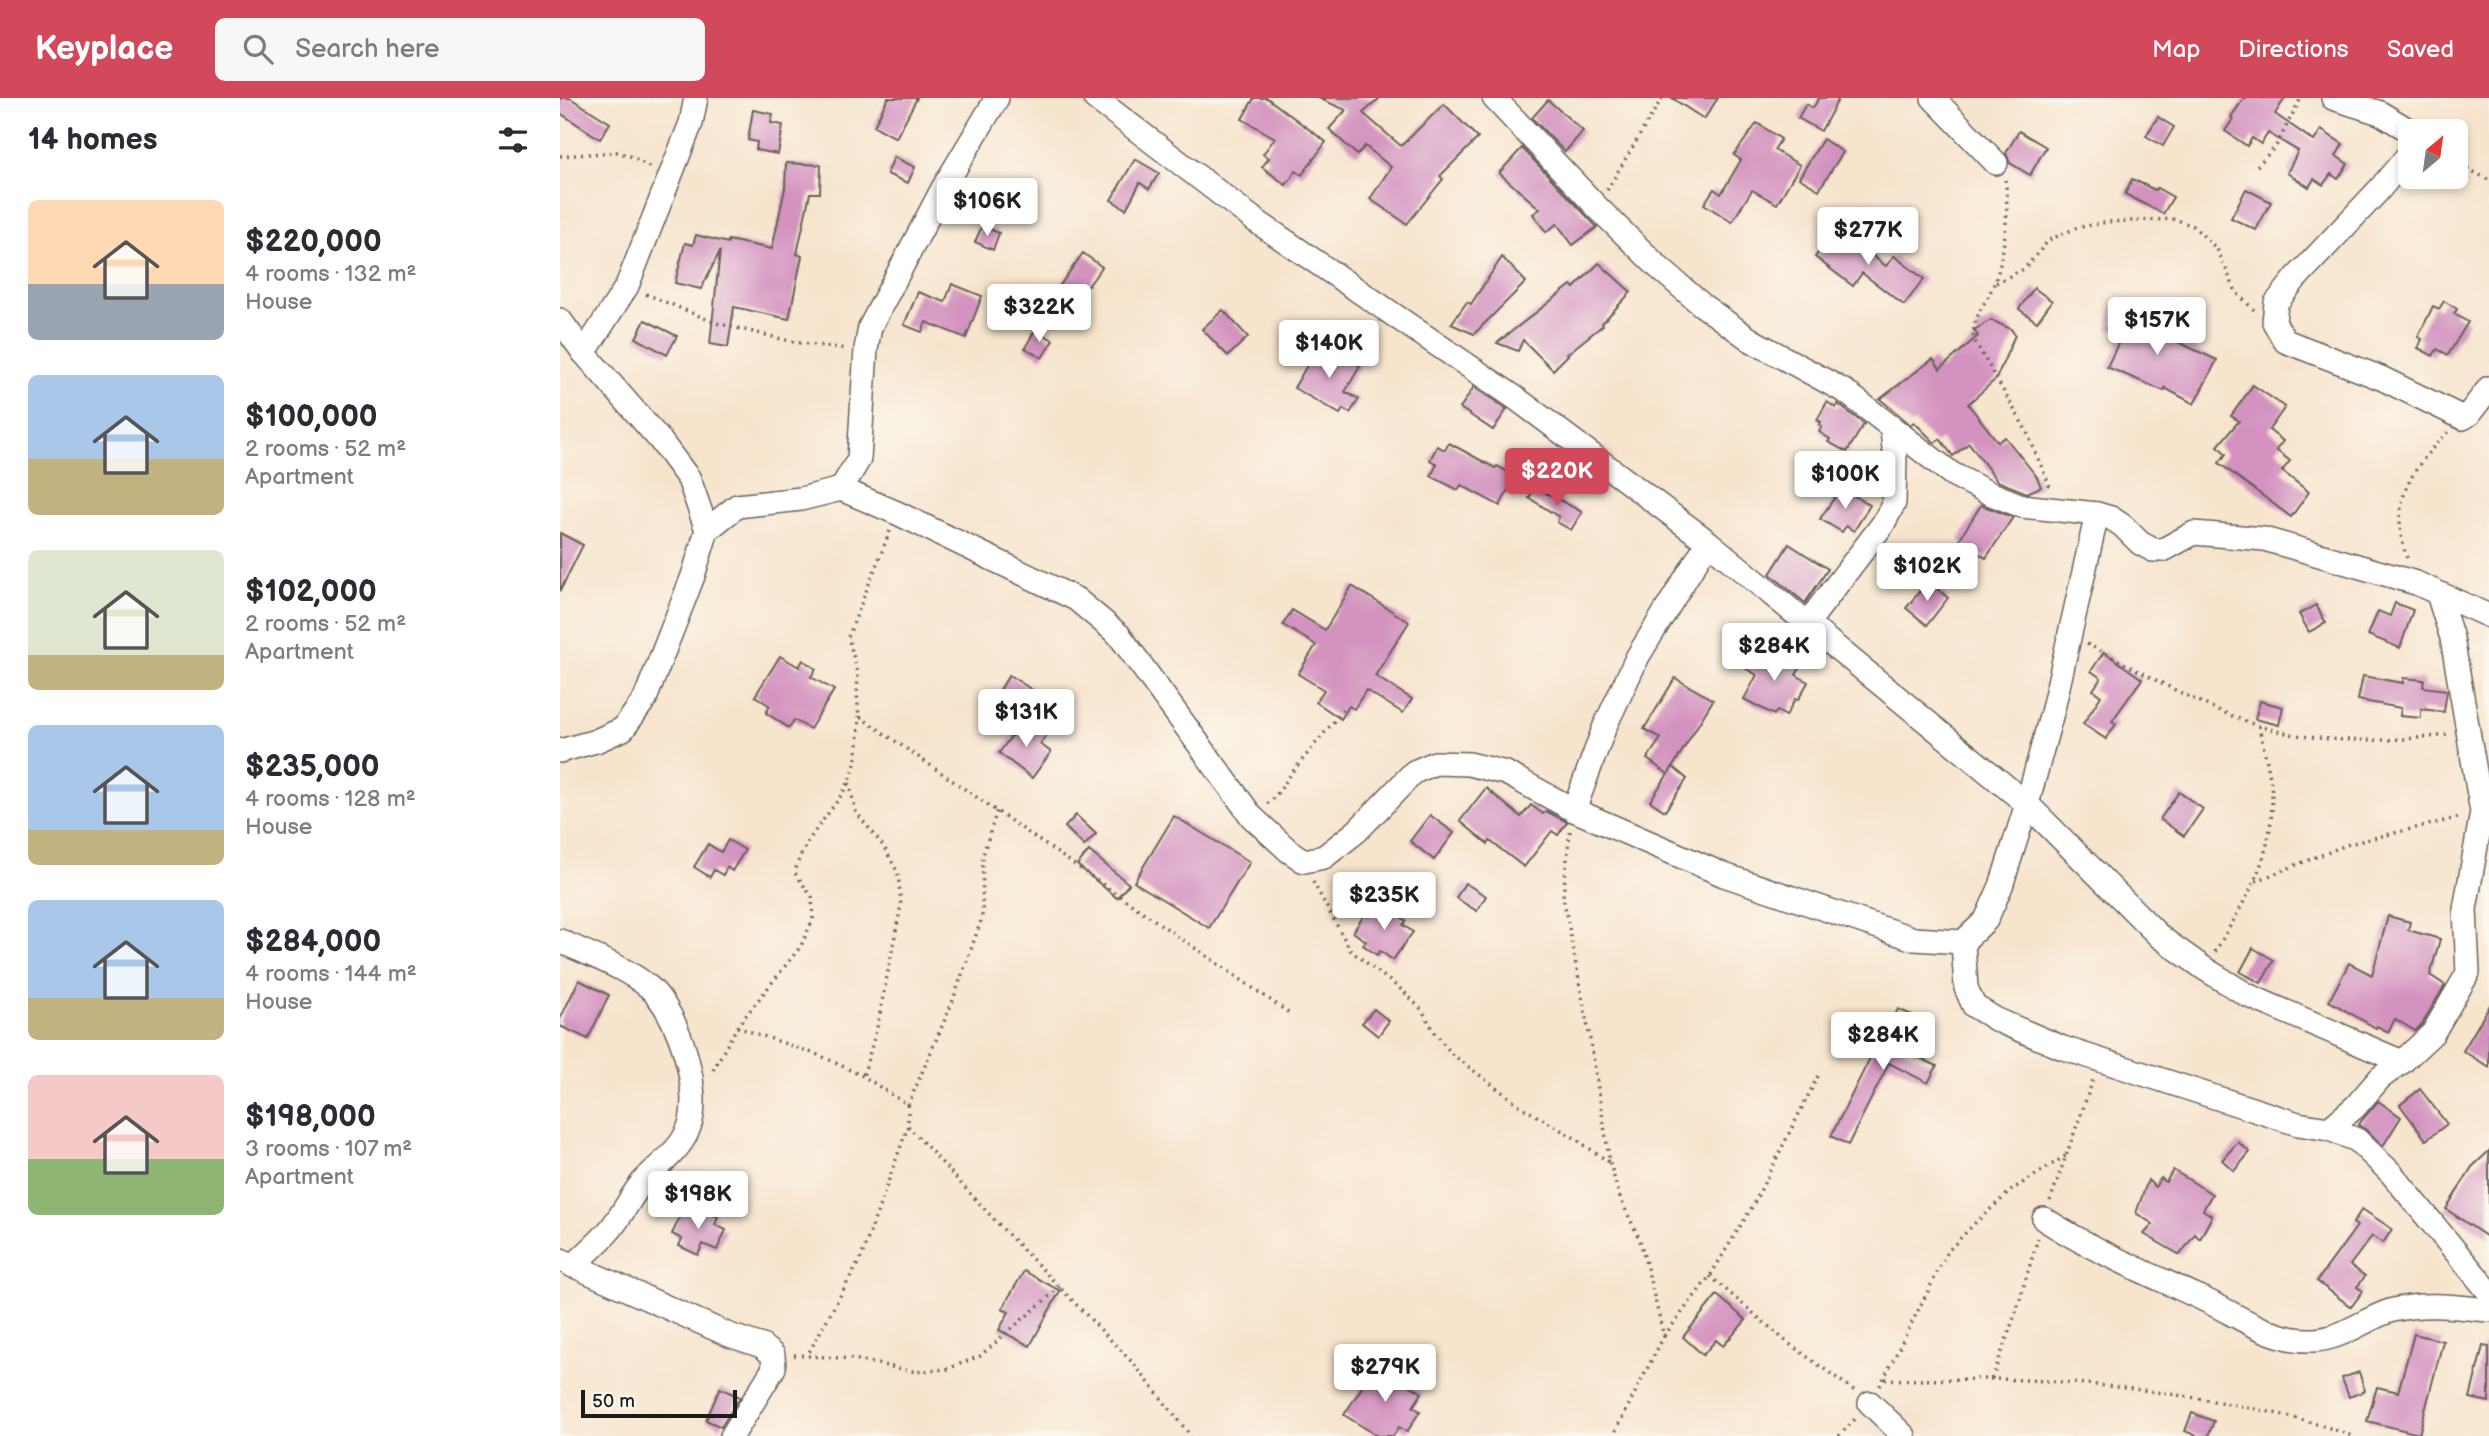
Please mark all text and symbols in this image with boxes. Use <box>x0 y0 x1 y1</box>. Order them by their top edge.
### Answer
search box <box>215 18 705 81</box>
text: Keyplace <box>35 29 173 69</box>
icon: search <box>239 30 277 68</box>
text: Search here <box>295 34 439 65</box>
text: Map <box>2152 35 2200 64</box>
text: Directions <box>2238 35 2349 64</box>
text: Saved <box>2387 35 2454 64</box>
north arrow <box>2398 119 2468 189</box>
map controls <box>2398 119 2468 189</box>
icon: filters <box>494 121 532 159</box>
text: 14 homes <box>28 122 157 158</box>
pin: $106K <box>938 178 1036 238</box>
text: $106K <box>953 187 1021 215</box>
pin: $277K <box>1819 208 1917 267</box>
text: $277K <box>1833 216 1903 244</box>
text: $220,000 <box>245 224 382 260</box>
icon: home <box>84 228 168 312</box>
text: 4 rooms · 132 m² <box>245 260 416 288</box>
pin: $322K <box>990 285 1088 344</box>
text: House <box>245 288 312 316</box>
text: $322K <box>1003 293 1075 321</box>
pin: $157K <box>2108 298 2206 357</box>
text: $157K <box>2124 306 2190 334</box>
pin: $140K <box>1280 320 1378 380</box>
text: $140K <box>1295 329 1363 357</box>
text: $100,000 <box>245 399 378 435</box>
icon: home <box>84 403 168 487</box>
text: 2 rooms · 52 m² <box>245 435 406 463</box>
pin: $220K <box>1508 448 1606 508</box>
pin: $100K <box>1796 452 1894 511</box>
text: $220K <box>1521 457 1593 485</box>
text: $100K <box>1810 460 1880 488</box>
text: Apartment <box>245 463 354 491</box>
pin: $102K <box>1878 544 1976 603</box>
text: $102K <box>1893 552 1961 580</box>
text: $102,000 <box>245 574 377 610</box>
icon: home <box>84 578 168 662</box>
text: 2 rooms · 52 m² <box>245 610 406 638</box>
pin: $284K <box>1725 624 1823 683</box>
text: $284K <box>1738 632 1810 660</box>
text: Apartment <box>245 638 354 666</box>
pin: $131K <box>977 690 1075 749</box>
text: $131K <box>994 698 1058 726</box>
text: $235,000 <box>245 749 380 785</box>
icon: home <box>84 753 168 837</box>
text: 4 rooms · 128 m² <box>245 785 416 813</box>
text: House <box>245 813 312 841</box>
pin: $235K <box>1335 872 1433 932</box>
text: $235K <box>1349 881 1419 909</box>
text: $284,000 <box>245 924 381 960</box>
icon: home <box>84 928 168 1012</box>
text: 4 rooms · 144 m² <box>245 960 417 988</box>
text: House <box>245 988 312 1016</box>
pin: $284K <box>1834 1012 1932 1072</box>
text: $284K <box>1847 1021 1919 1049</box>
text: $198,000 <box>245 1099 376 1135</box>
icon: home <box>84 1103 168 1187</box>
text: 3 rooms · 107 m² <box>245 1135 412 1163</box>
text: Apartment <box>245 1163 354 1191</box>
pin: $198K <box>649 1172 747 1231</box>
text: $198K <box>664 1180 732 1208</box>
pin: $279K <box>1336 1344 1434 1404</box>
text: $279K <box>1350 1353 1420 1381</box>
scale bar <box>581 1387 737 1419</box>
text: 50 m <box>592 1390 635 1413</box>

